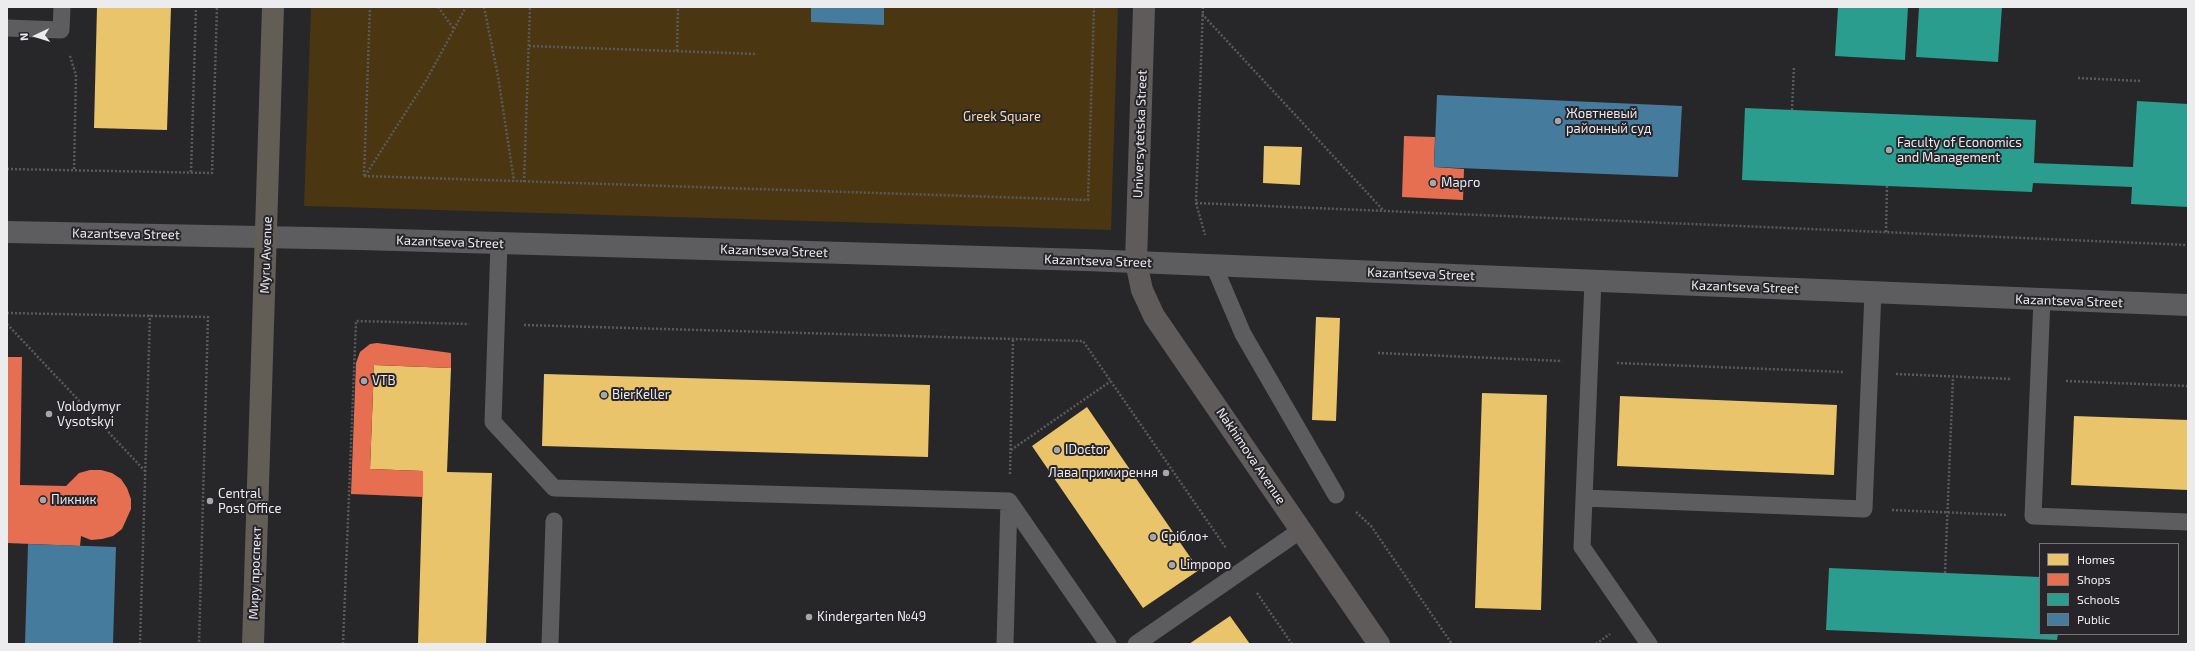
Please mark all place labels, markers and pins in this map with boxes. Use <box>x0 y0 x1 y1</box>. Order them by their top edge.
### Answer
place label: Жовтневый районный суд <box>1566 106 1651 137</box>
marker: Жовтневый районный суд <box>1553 116 1563 126</box>
place label: Faculty of Economics and Management <box>1897 135 2022 166</box>
marker: Faculty of Economics and Management <box>1884 145 1894 155</box>
place label: Марго <box>1441 175 1480 191</box>
marker: Марго <box>1428 178 1438 188</box>
place label: VTB <box>372 373 396 389</box>
marker: VTB <box>359 376 369 386</box>
place label: BierKeller <box>612 387 670 403</box>
marker: BierKeller <box>599 390 609 400</box>
place label: Volodymyr Vysotskyi <box>57 399 121 430</box>
marker: Volodymyr Vysotskyi <box>44 409 54 419</box>
place label: IDoctor <box>1065 442 1108 458</box>
marker: IDoctor <box>1052 445 1062 455</box>
place label: Лава примирення <box>1048 465 1158 481</box>
marker: Лава примирення <box>1161 468 1171 478</box>
place label: Central Post Office <box>218 486 281 517</box>
place label: Пикник <box>51 492 96 508</box>
marker: Пикник <box>38 495 48 505</box>
marker: Central Post Office <box>205 496 215 506</box>
place label: Срібло+ <box>1161 529 1209 545</box>
marker: Срібло+ <box>1148 532 1158 542</box>
place label: Limpopo <box>1180 557 1231 573</box>
marker: Limpopo <box>1167 560 1177 570</box>
place label: Kindergarten №49 <box>817 609 926 625</box>
marker: Kindergarten №49 <box>804 612 814 622</box>

